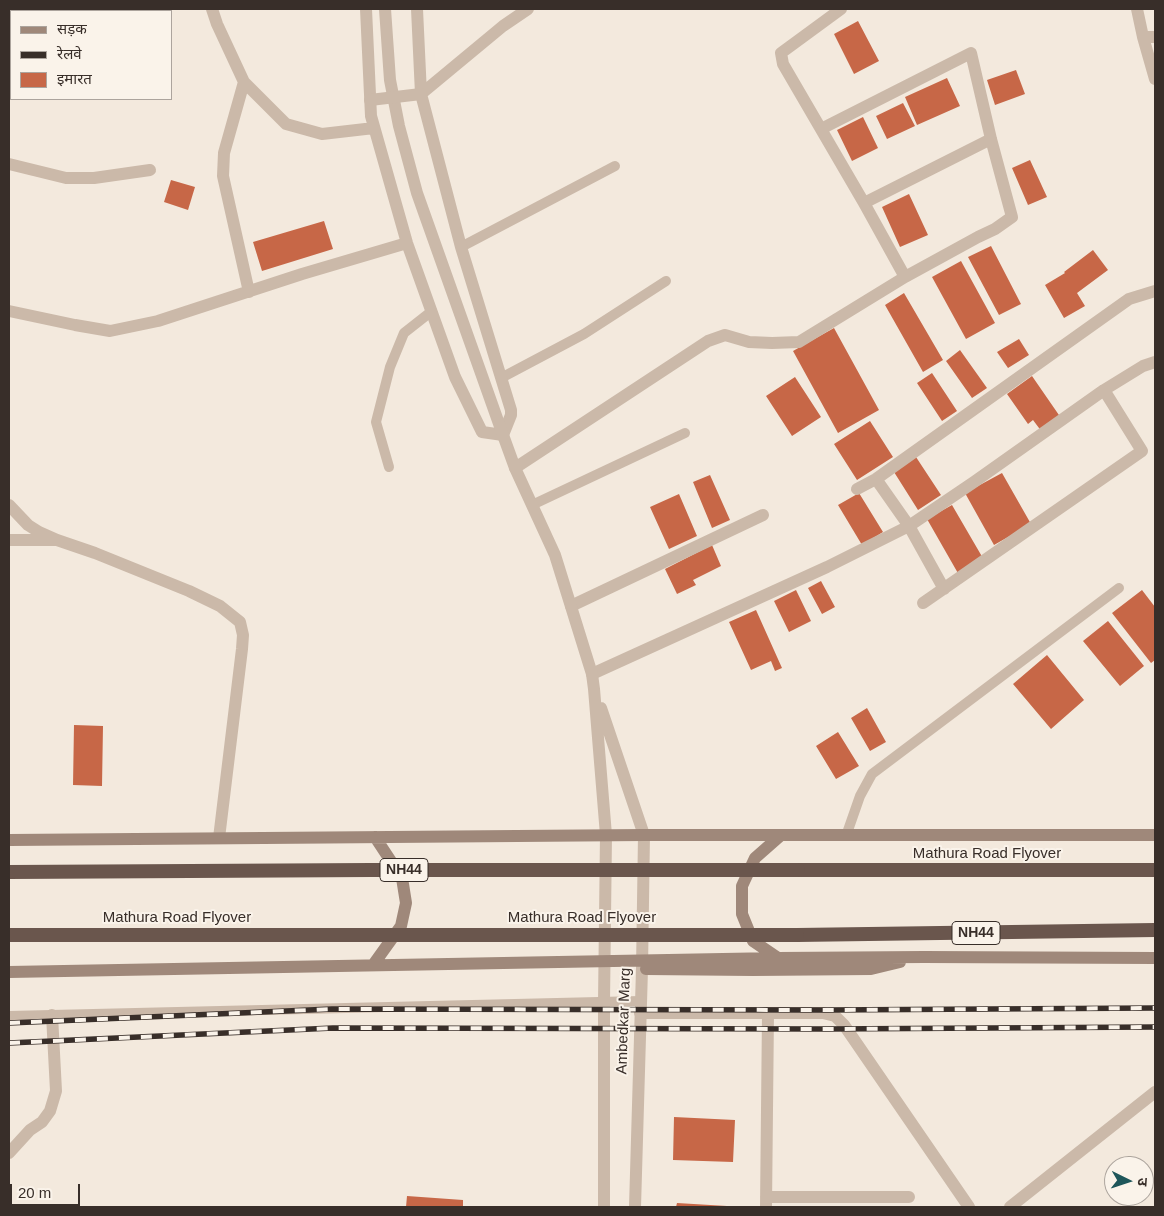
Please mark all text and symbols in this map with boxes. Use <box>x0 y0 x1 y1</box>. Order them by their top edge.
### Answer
legend <box>10 10 172 100</box>
text: सड़क <box>57 20 87 37</box>
text: रेलवे <box>57 45 82 62</box>
text: इमारत <box>57 70 92 87</box>
street label: Mathura Road Flyover <box>913 845 1061 863</box>
road number: NH44 <box>380 858 428 882</box>
street label: Mathura Road Flyover <box>103 909 251 927</box>
street label: Mathura Road Flyover <box>508 909 656 927</box>
road number: NH44 <box>952 921 1000 944</box>
street label: Ambedkar Marg <box>613 967 635 1075</box>
north arrow <box>1104 1156 1154 1206</box>
scale bar <box>12 1174 82 1206</box>
text: उ <box>1135 1177 1151 1187</box>
text: 20 m <box>18 1184 51 1201</box>

